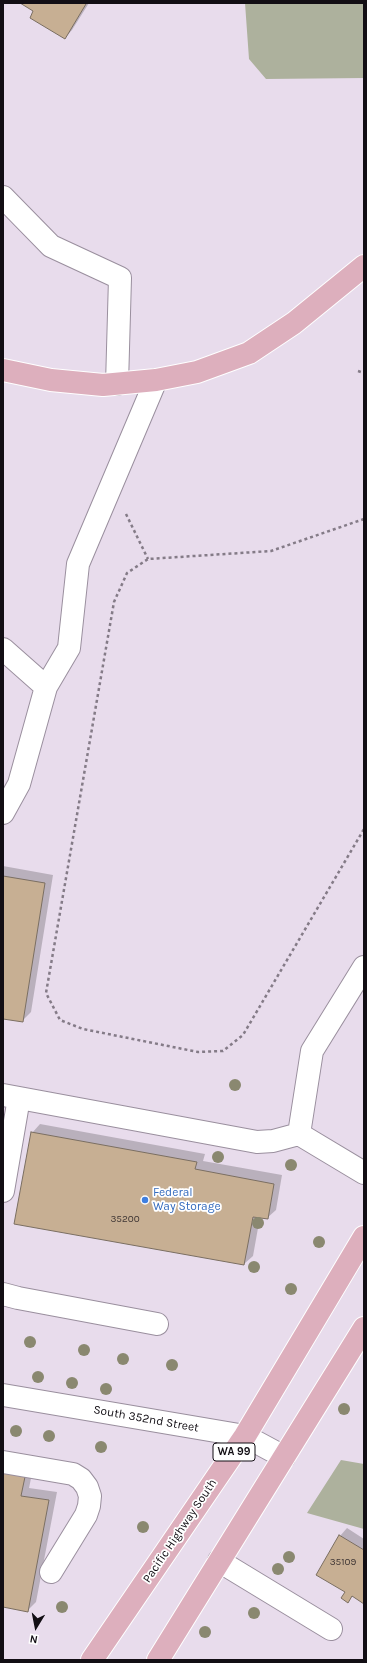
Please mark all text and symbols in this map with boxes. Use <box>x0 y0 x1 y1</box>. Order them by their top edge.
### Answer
place label: Federal Way Storage <box>153 1186 221 1214</box>
marker: Federal Way Storage <box>140 1195 150 1205</box>
house number: 35200 <box>110 1213 140 1225</box>
street label: South 352nd Street <box>92 1403 200 1435</box>
road number: WA 99 <box>213 1443 255 1461</box>
street label: Pacific Highway South <box>140 1476 220 1586</box>
house number: 35109 <box>330 1556 356 1568</box>
north arrow <box>16 1607 56 1647</box>
text: N <box>29 1632 39 1646</box>

